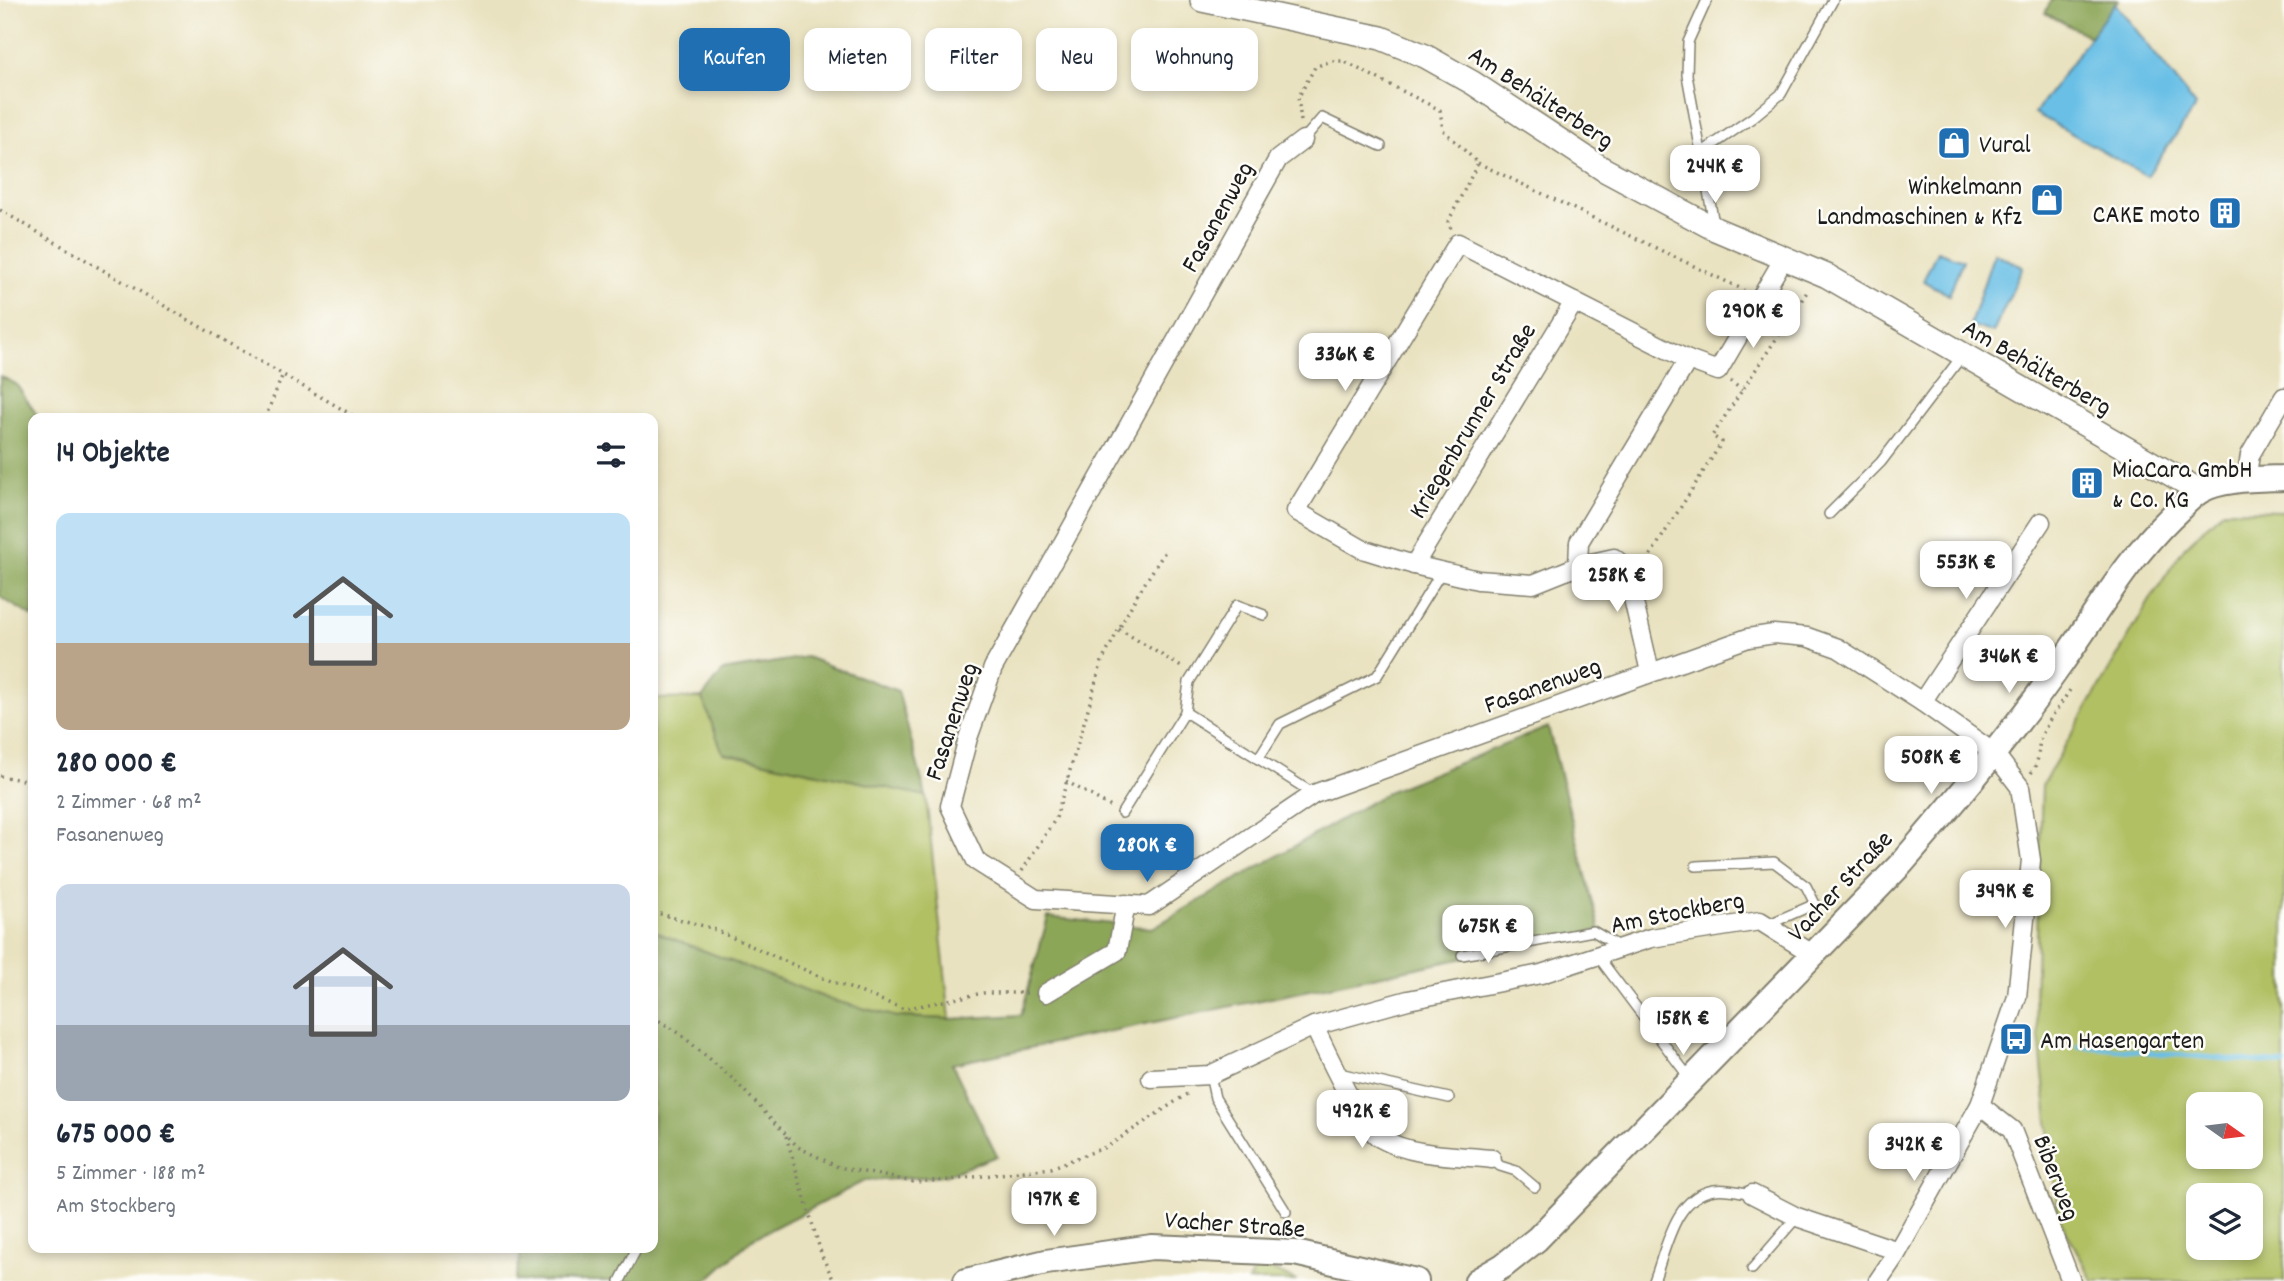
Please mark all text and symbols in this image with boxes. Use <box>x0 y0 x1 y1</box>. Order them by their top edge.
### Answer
chip: Kaufen <box>679 28 790 91</box>
chip: Mieten <box>804 28 911 91</box>
chip: Filter <box>925 28 1022 91</box>
chip: Neu <box>1036 28 1117 91</box>
chip: Wohnung <box>1131 28 1258 91</box>
street label: Am Behälterberg <box>1460 38 1620 160</box>
shop icon: Vural <box>1935 124 1973 162</box>
place label: Vural <box>1979 128 2031 165</box>
pin: 244K € <box>1658 146 1772 205</box>
text: 244K € <box>1686 151 1744 184</box>
street label: Fasanenweg <box>1173 155 1265 280</box>
place label: Winkelmann Landmaschinen & Kfz <box>1817 170 2022 237</box>
shop icon: Winkelmann Landmaschinen & Kfz <box>2028 181 2066 219</box>
building icon: CAKE moto <box>2206 194 2244 232</box>
place label: CAKE moto <box>2093 198 2200 235</box>
pin: 290K € <box>1696 290 1810 350</box>
text: 290K € <box>1722 296 1784 329</box>
street label: Am Behälterberg <box>1955 311 2118 427</box>
street label: Kriegenbrunner Straße <box>1401 317 1547 527</box>
pin: 336K € <box>1288 334 1402 393</box>
text: 336K € <box>1315 339 1375 372</box>
text: 14 Objekte <box>56 434 170 477</box>
icon: filters <box>592 436 630 474</box>
place label: MiaCara GmbH & Co. KG <box>2112 453 2253 520</box>
building icon: MiaCara GmbH & Co. KG <box>2068 464 2106 502</box>
pin: 553K € <box>1909 542 2023 601</box>
text: 553K € <box>1936 547 1996 580</box>
pin: 258K € <box>1560 554 1674 614</box>
icon: home <box>280 558 406 684</box>
text: 258K € <box>1588 560 1646 593</box>
pin: 346K € <box>1952 636 2066 695</box>
text: 346K € <box>1979 641 2039 674</box>
street label: Fasanenweg <box>1480 649 1607 726</box>
street label: Fasanenweg <box>917 658 990 786</box>
pin: 508K € <box>1874 736 1988 796</box>
text: 508K € <box>1900 742 1962 775</box>
text: 280 000 € <box>56 744 177 787</box>
text: 2 Zimmer · 68 m² <box>56 787 202 820</box>
text: Fasanenweg <box>56 820 164 853</box>
street label: Vacher Straße <box>1780 823 1903 951</box>
pin: 280K € <box>1090 824 1204 884</box>
text: 280K € <box>1117 830 1177 863</box>
pin: 349K € <box>1948 870 2062 930</box>
text: 349K € <box>1975 876 2035 909</box>
street label: Am Stockberg <box>1608 883 1748 946</box>
pin: 675K € <box>1431 906 1545 965</box>
text: 675K € <box>1458 911 1518 944</box>
icon: home <box>280 929 406 1055</box>
pin: 158K € <box>1626 998 1740 1057</box>
text: 158K € <box>1656 1003 1710 1036</box>
bus stop icon: Am Hasengarten <box>1997 1020 2035 1058</box>
place label: Am Hasengarten <box>2040 1024 2204 1061</box>
pin: 492K € <box>1305 1090 1419 1150</box>
north arrow <box>2186 1092 2263 1169</box>
map controls <box>2186 1092 2263 1260</box>
text: 492K € <box>1333 1096 1391 1129</box>
text: 675 000 € <box>56 1115 176 1158</box>
pin: 342K € <box>1857 1124 1971 1183</box>
text: 342K € <box>1885 1129 1943 1162</box>
street label: Biberweg <box>2022 1130 2088 1226</box>
text: 5 Zimmer · 188 m² <box>56 1158 205 1191</box>
pin: 197K € <box>997 1178 1111 1238</box>
button: layers <box>2186 1183 2263 1260</box>
text: 197K € <box>1027 1184 1081 1217</box>
text: Am Stockberg <box>56 1191 176 1224</box>
street label: Vacher Straße <box>1163 1203 1306 1250</box>

